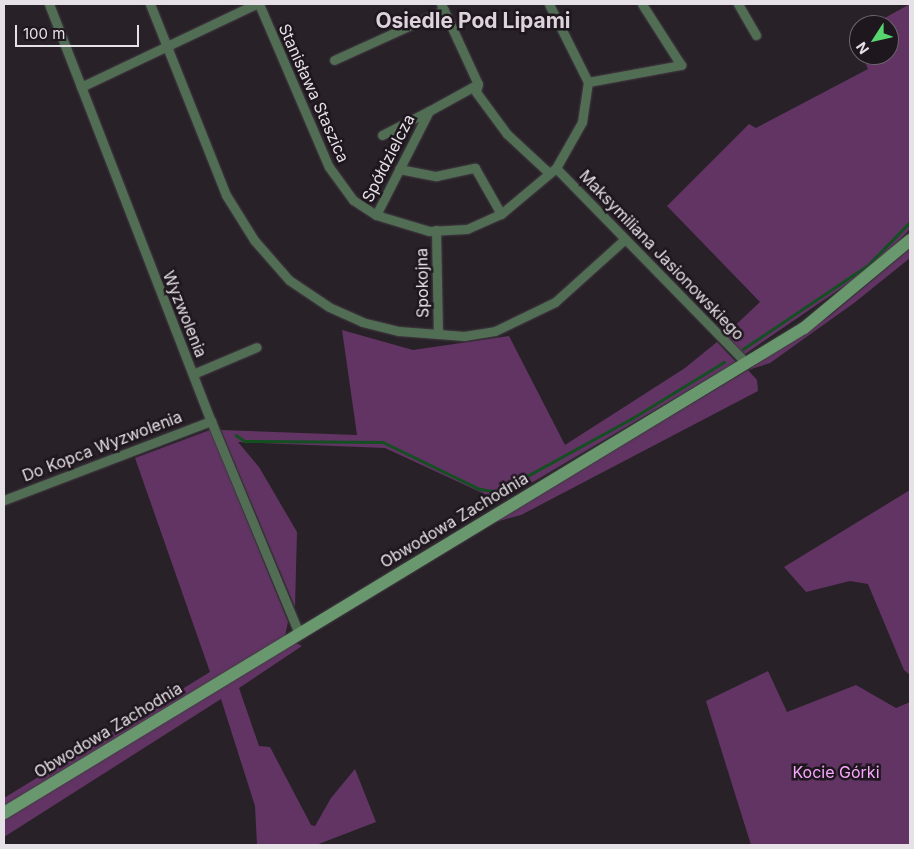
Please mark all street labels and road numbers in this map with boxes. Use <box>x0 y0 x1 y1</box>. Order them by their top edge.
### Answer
street label: Stanisława Staszica <box>275 21 353 165</box>
street label: Spółdzielcza <box>358 111 418 205</box>
street label: Maksymiliana Jasionowskiego <box>576 166 748 344</box>
street label: Spokojna <box>412 248 432 318</box>
street label: Wyzwolenia <box>159 268 211 360</box>
street label: Do Kopca Wyzwolenia <box>19 407 185 485</box>
street label: Obwodowa Zachodnia <box>377 468 531 572</box>
street label: Obwodowa Zachodnia <box>31 678 185 782</box>

